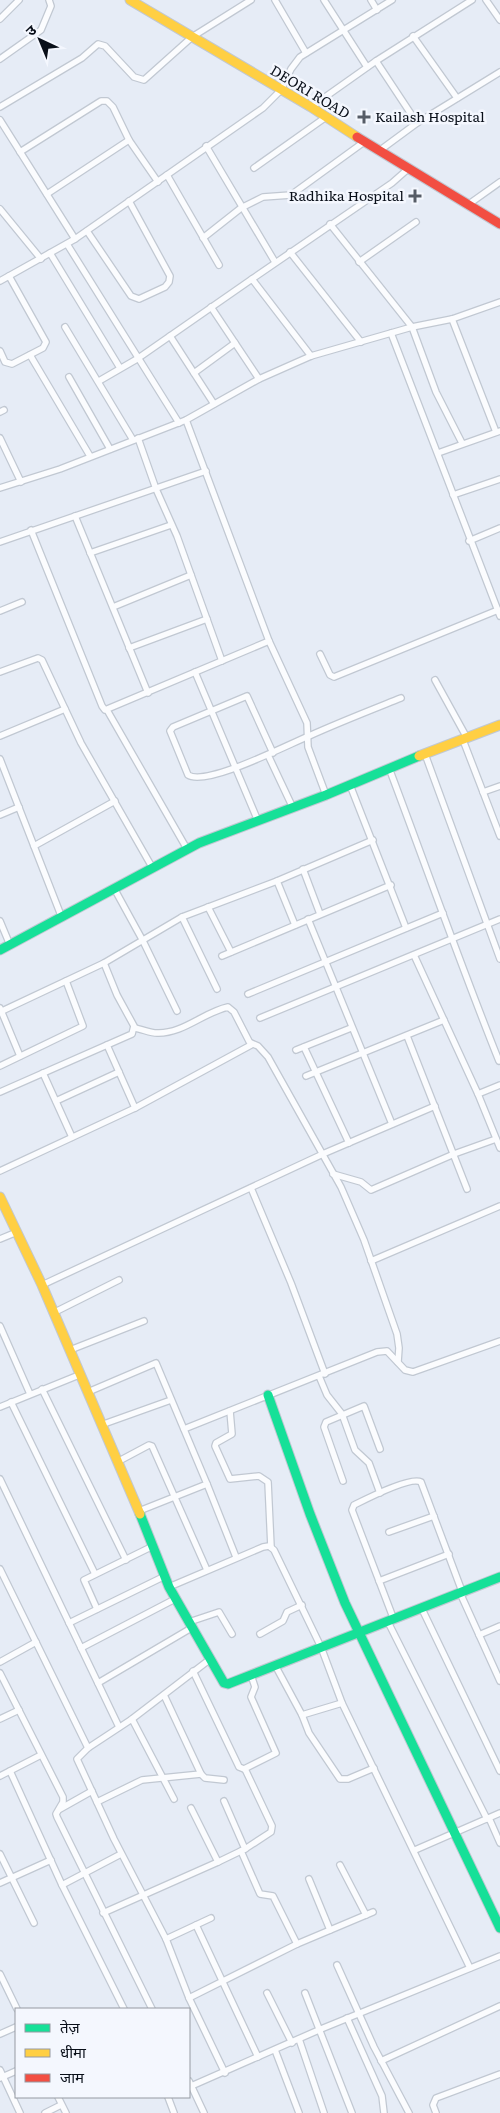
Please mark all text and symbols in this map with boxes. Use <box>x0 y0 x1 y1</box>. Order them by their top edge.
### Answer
north arrow <box>15 15 65 65</box>
text: उ <box>20 19 41 40</box>
street label: DEORI ROAD <box>267 60 354 123</box>
place label: Kailash Hospital <box>375 106 485 126</box>
marker: Kailash Hospital <box>357 110 371 124</box>
place label: Radhika Hospital <box>289 185 404 205</box>
marker: Radhika Hospital <box>408 189 422 203</box>
legend <box>15 2008 190 2098</box>
text: तेज़ <box>60 2015 81 2038</box>
text: धीमा <box>60 2040 87 2063</box>
text: जाम <box>60 2065 85 2088</box>

